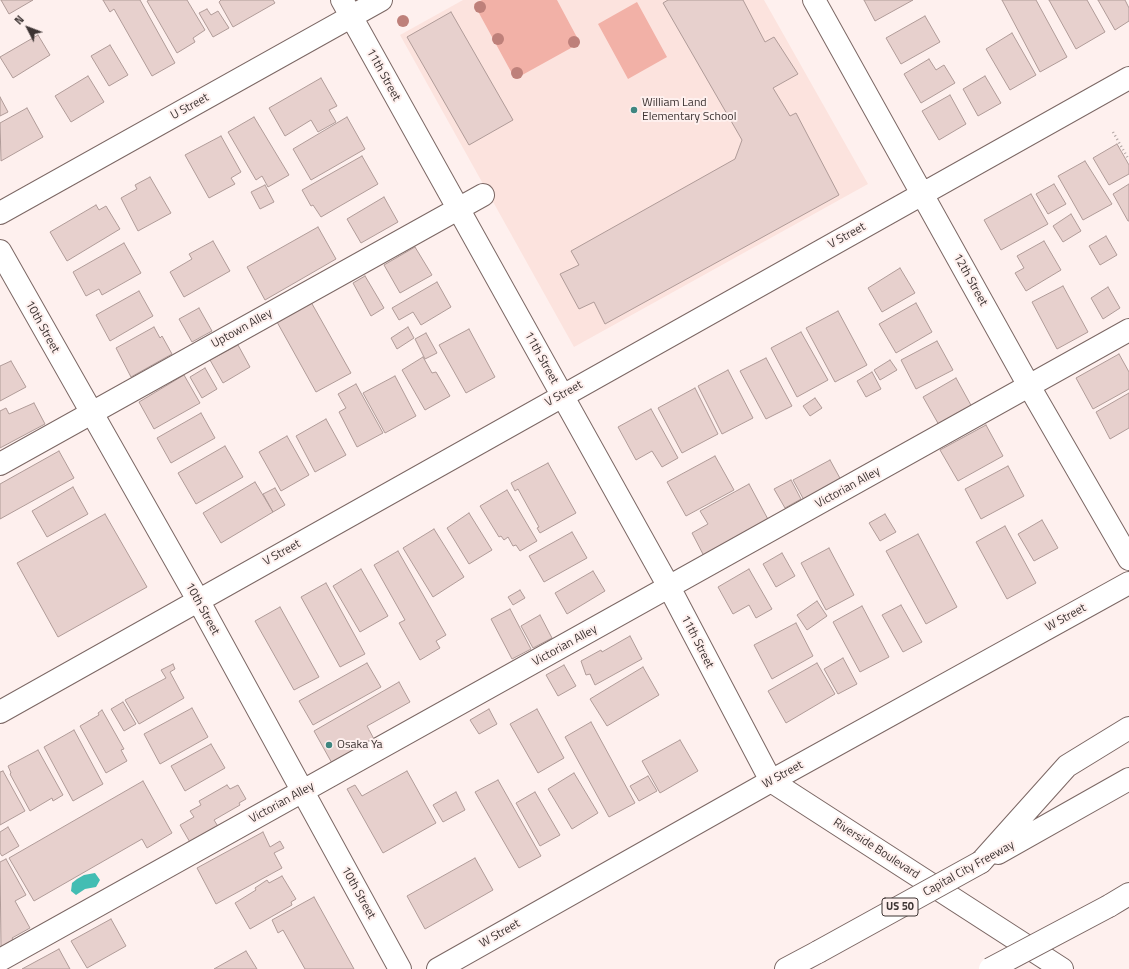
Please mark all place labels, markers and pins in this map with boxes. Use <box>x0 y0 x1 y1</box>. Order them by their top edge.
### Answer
place label: William Land Elementary School <box>642 96 736 124</box>
marker: William Land Elementary School <box>629 105 639 115</box>
place label: Osaka Ya <box>337 738 383 752</box>
marker: Osaka Ya <box>324 740 334 750</box>

